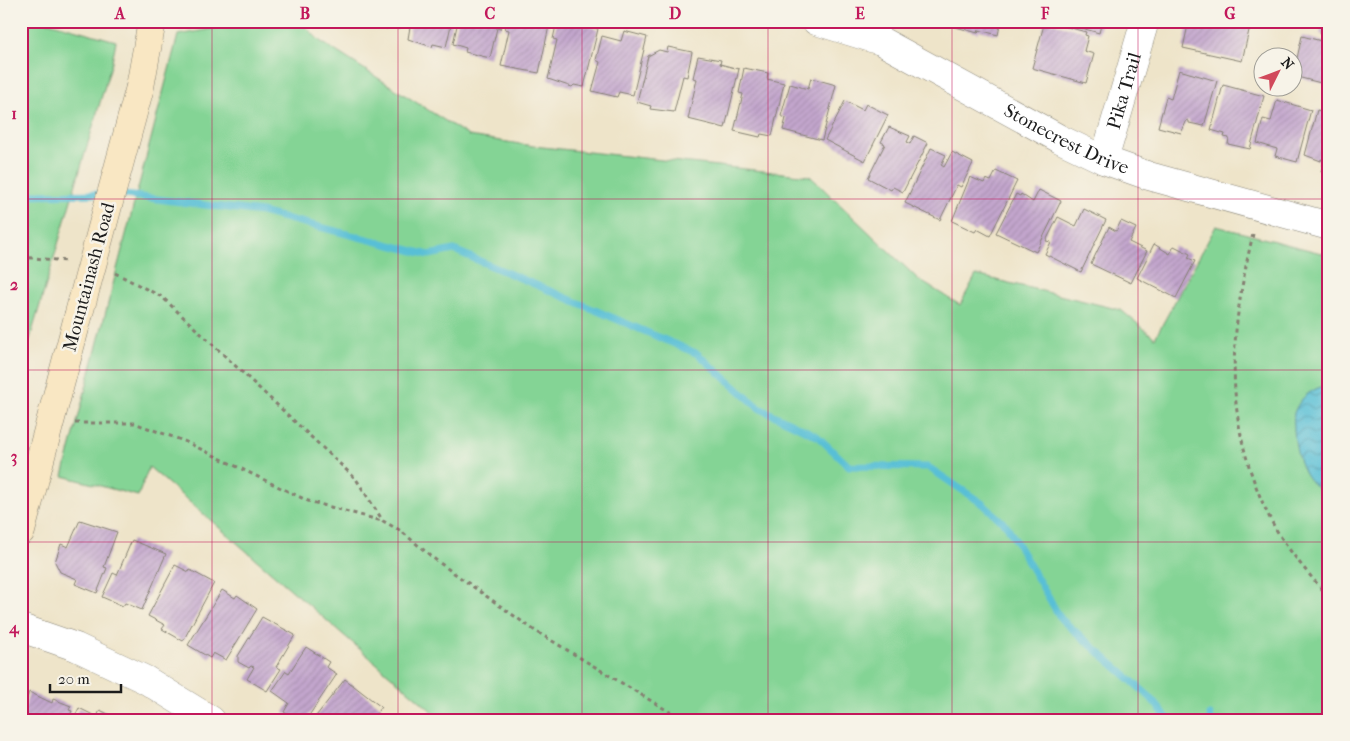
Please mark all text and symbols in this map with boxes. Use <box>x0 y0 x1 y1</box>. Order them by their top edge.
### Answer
text: A <box>114 4 126 23</box>
text: B <box>300 4 310 23</box>
text: C <box>485 4 496 23</box>
text: D <box>669 4 681 23</box>
text: E <box>855 4 865 23</box>
text: F <box>1040 4 1050 23</box>
text: G <box>1224 4 1236 23</box>
north arrow <box>1252 48 1302 98</box>
street label: Pika Trail <box>1103 50 1146 132</box>
text: N <box>1277 54 1297 74</box>
street label: Stonecrest Drive <box>1000 99 1132 179</box>
text: 1 <box>11 104 17 123</box>
street label: Mountainash Road <box>59 200 120 354</box>
text: 2 <box>10 275 18 294</box>
text: 3 <box>11 447 17 467</box>
text: 4 <box>8 618 20 638</box>
scale bar <box>50 661 121 693</box>
text: 20 m <box>58 670 90 688</box>

